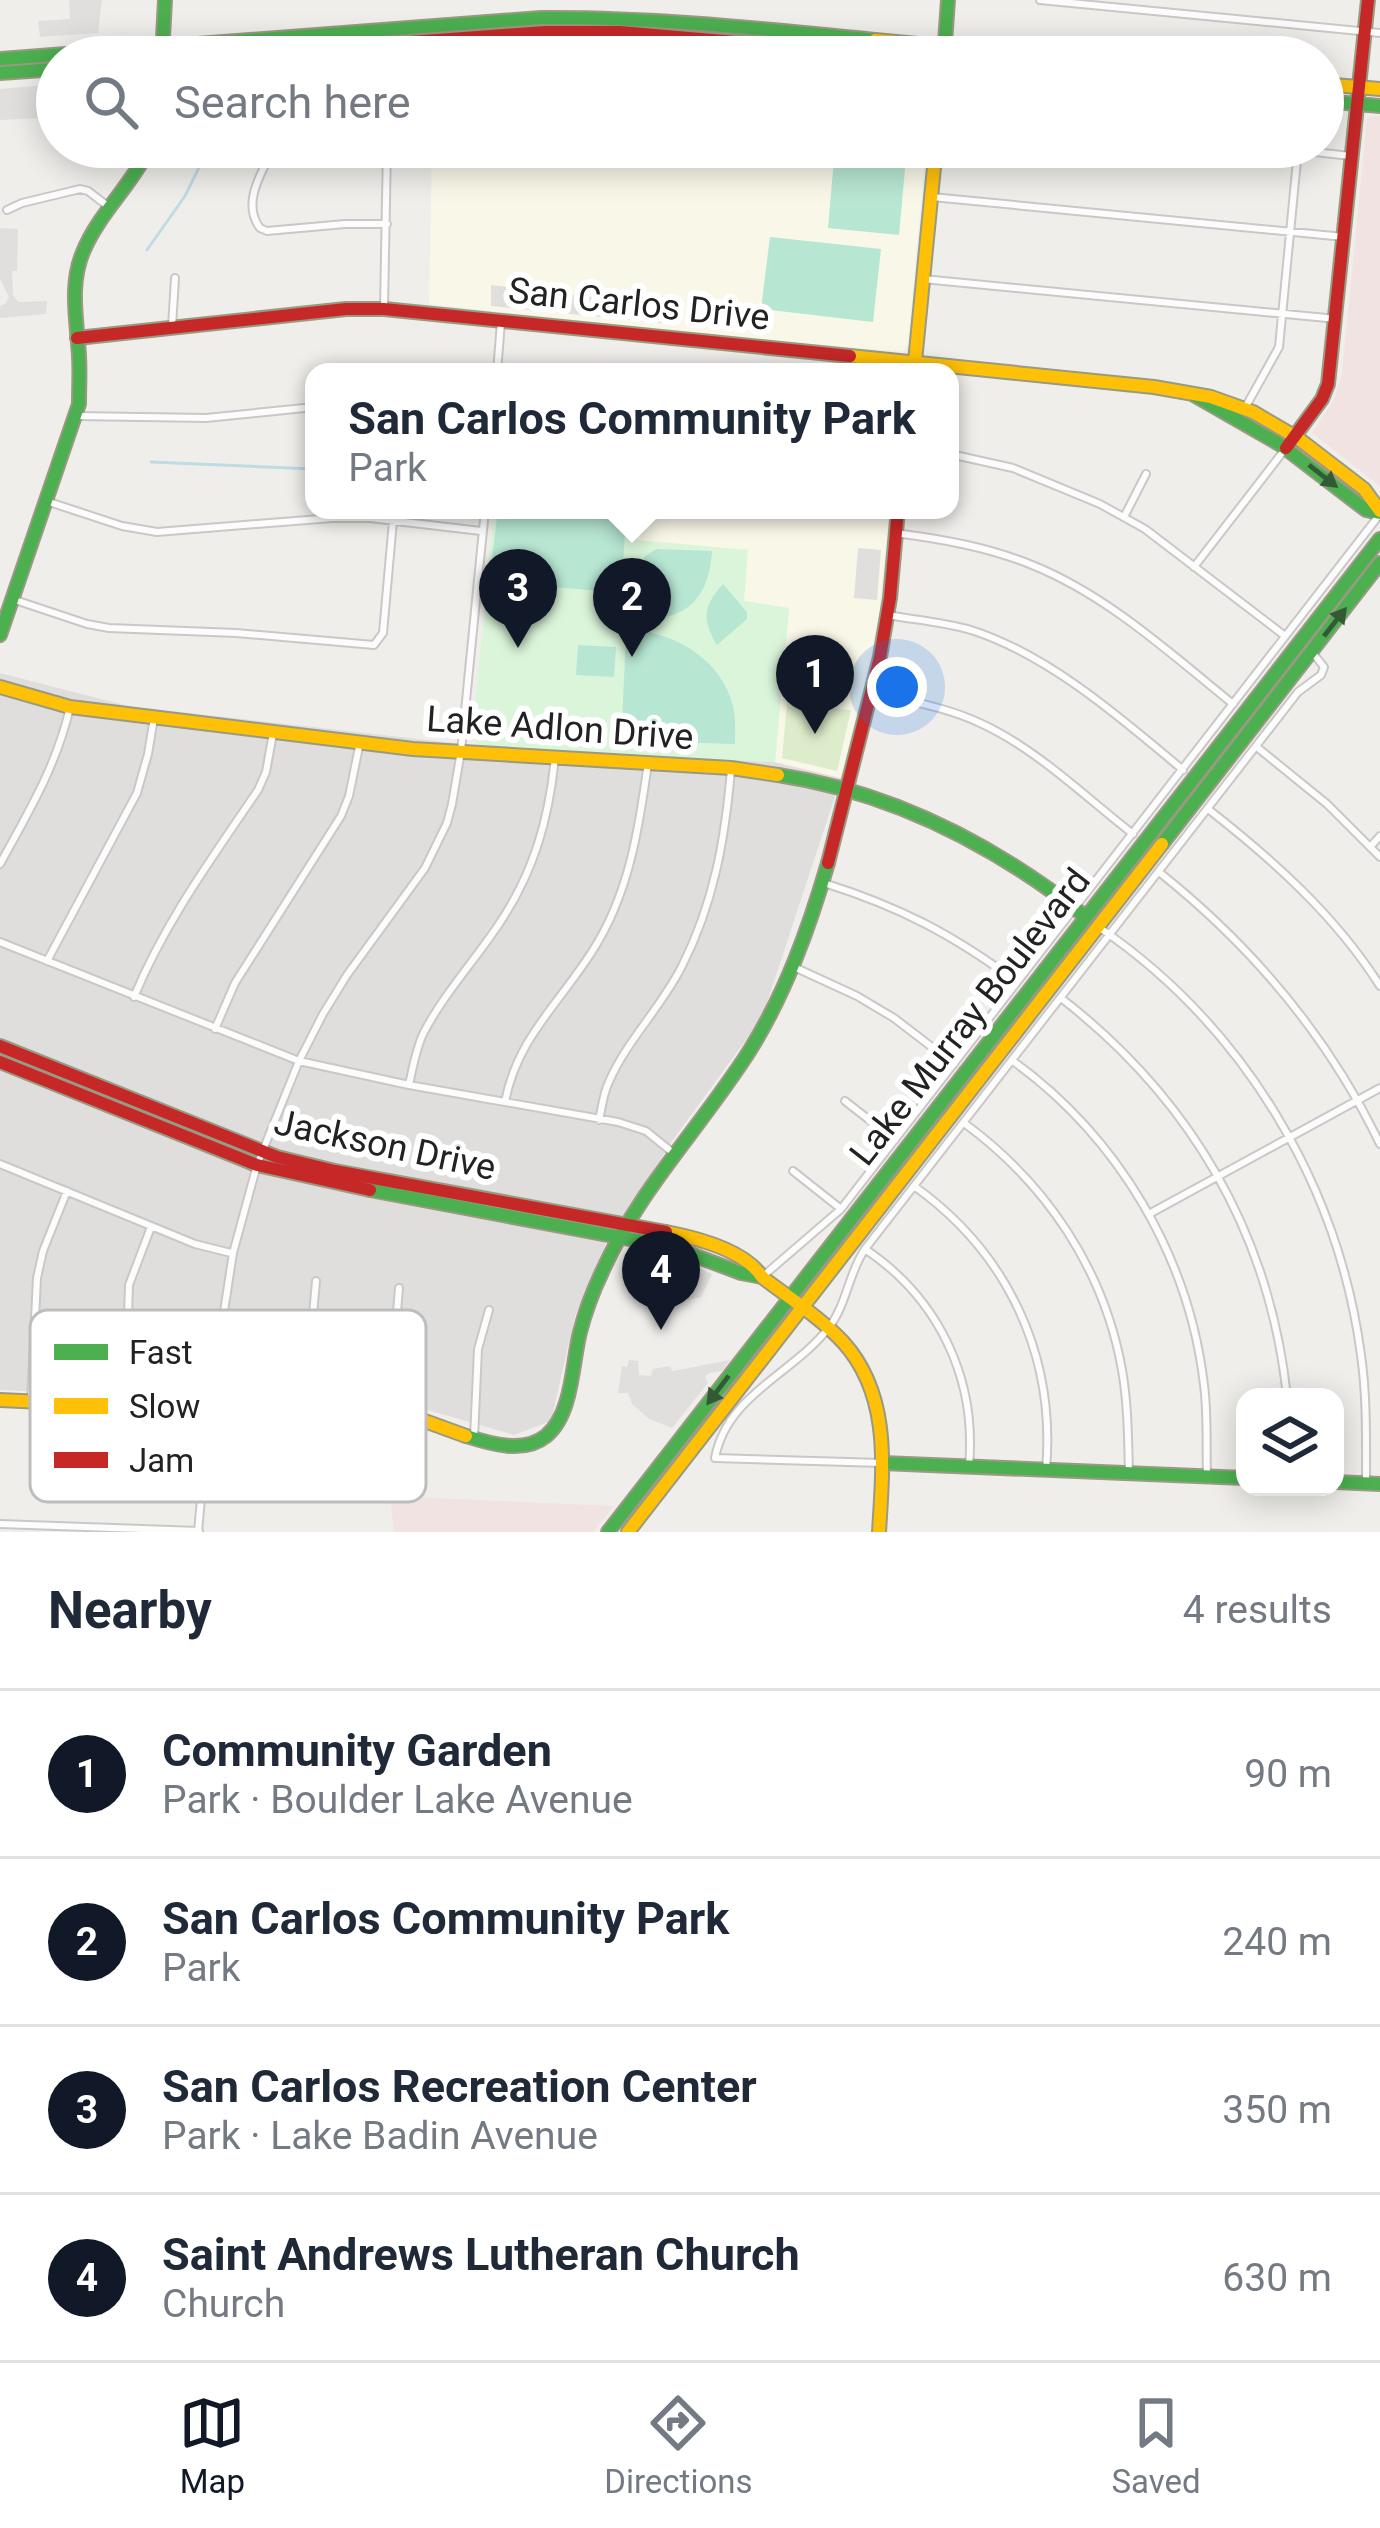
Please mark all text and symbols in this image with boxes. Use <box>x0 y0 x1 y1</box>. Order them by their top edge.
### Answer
search box <box>36 36 1344 168</box>
icon: search <box>78 69 144 135</box>
text: Search here <box>174 76 411 129</box>
street label: San Carlos Drive <box>506 269 772 339</box>
popup <box>305 363 959 519</box>
text: San Carlos Community Park <box>348 392 916 445</box>
text: Park <box>348 445 427 491</box>
one-way arrow <box>1308 463 1339 488</box>
pin: 3 <box>479 549 557 648</box>
pin: 2 <box>593 558 671 657</box>
one-way arrow <box>1322 606 1347 637</box>
pin: 1 <box>776 635 854 734</box>
your location <box>867 657 927 717</box>
street label: Lake Adlon Drive <box>425 698 695 758</box>
street label: Lake Murray Boulevard <box>841 860 1099 1174</box>
street label: Jackson Drive <box>270 1101 500 1189</box>
pin: 4 <box>622 1231 700 1330</box>
legend <box>30 1310 426 1502</box>
text: Fast <box>129 1333 192 1372</box>
one-way arrow <box>706 1374 730 1406</box>
text: Slow <box>129 1387 200 1426</box>
map controls <box>1236 1388 1344 1496</box>
button: layers <box>1236 1388 1344 1496</box>
text: Jam <box>129 1441 194 1480</box>
text: Nearby <box>48 1581 212 1640</box>
text: 4 results <box>1183 1587 1332 1633</box>
text: Community Garden <box>162 1724 552 1777</box>
text: 1 <box>76 1751 98 1797</box>
text: 90 m <box>1244 1751 1332 1797</box>
text: Park · Boulder Lake Avenue <box>162 1777 633 1823</box>
text: San Carlos Community Park <box>162 1892 729 1945</box>
text: 2 <box>76 1919 98 1965</box>
text: 240 m <box>1222 1919 1332 1965</box>
text: Park <box>162 1945 241 1991</box>
text: San Carlos Recreation Center <box>162 2060 757 2113</box>
text: 3 <box>76 2087 98 2133</box>
text: 350 m <box>1222 2087 1332 2133</box>
text: Park · Lake Badin Avenue <box>162 2113 598 2159</box>
text: Saint Andrews Lutheran Church <box>162 2228 800 2281</box>
text: 4 <box>76 2255 98 2301</box>
text: 630 m <box>1222 2255 1332 2301</box>
text: Church <box>162 2281 285 2327</box>
tab: Map <box>179 2390 245 2501</box>
tab: Directions <box>604 2390 753 2501</box>
tab: Saved <box>1111 2390 1201 2501</box>

